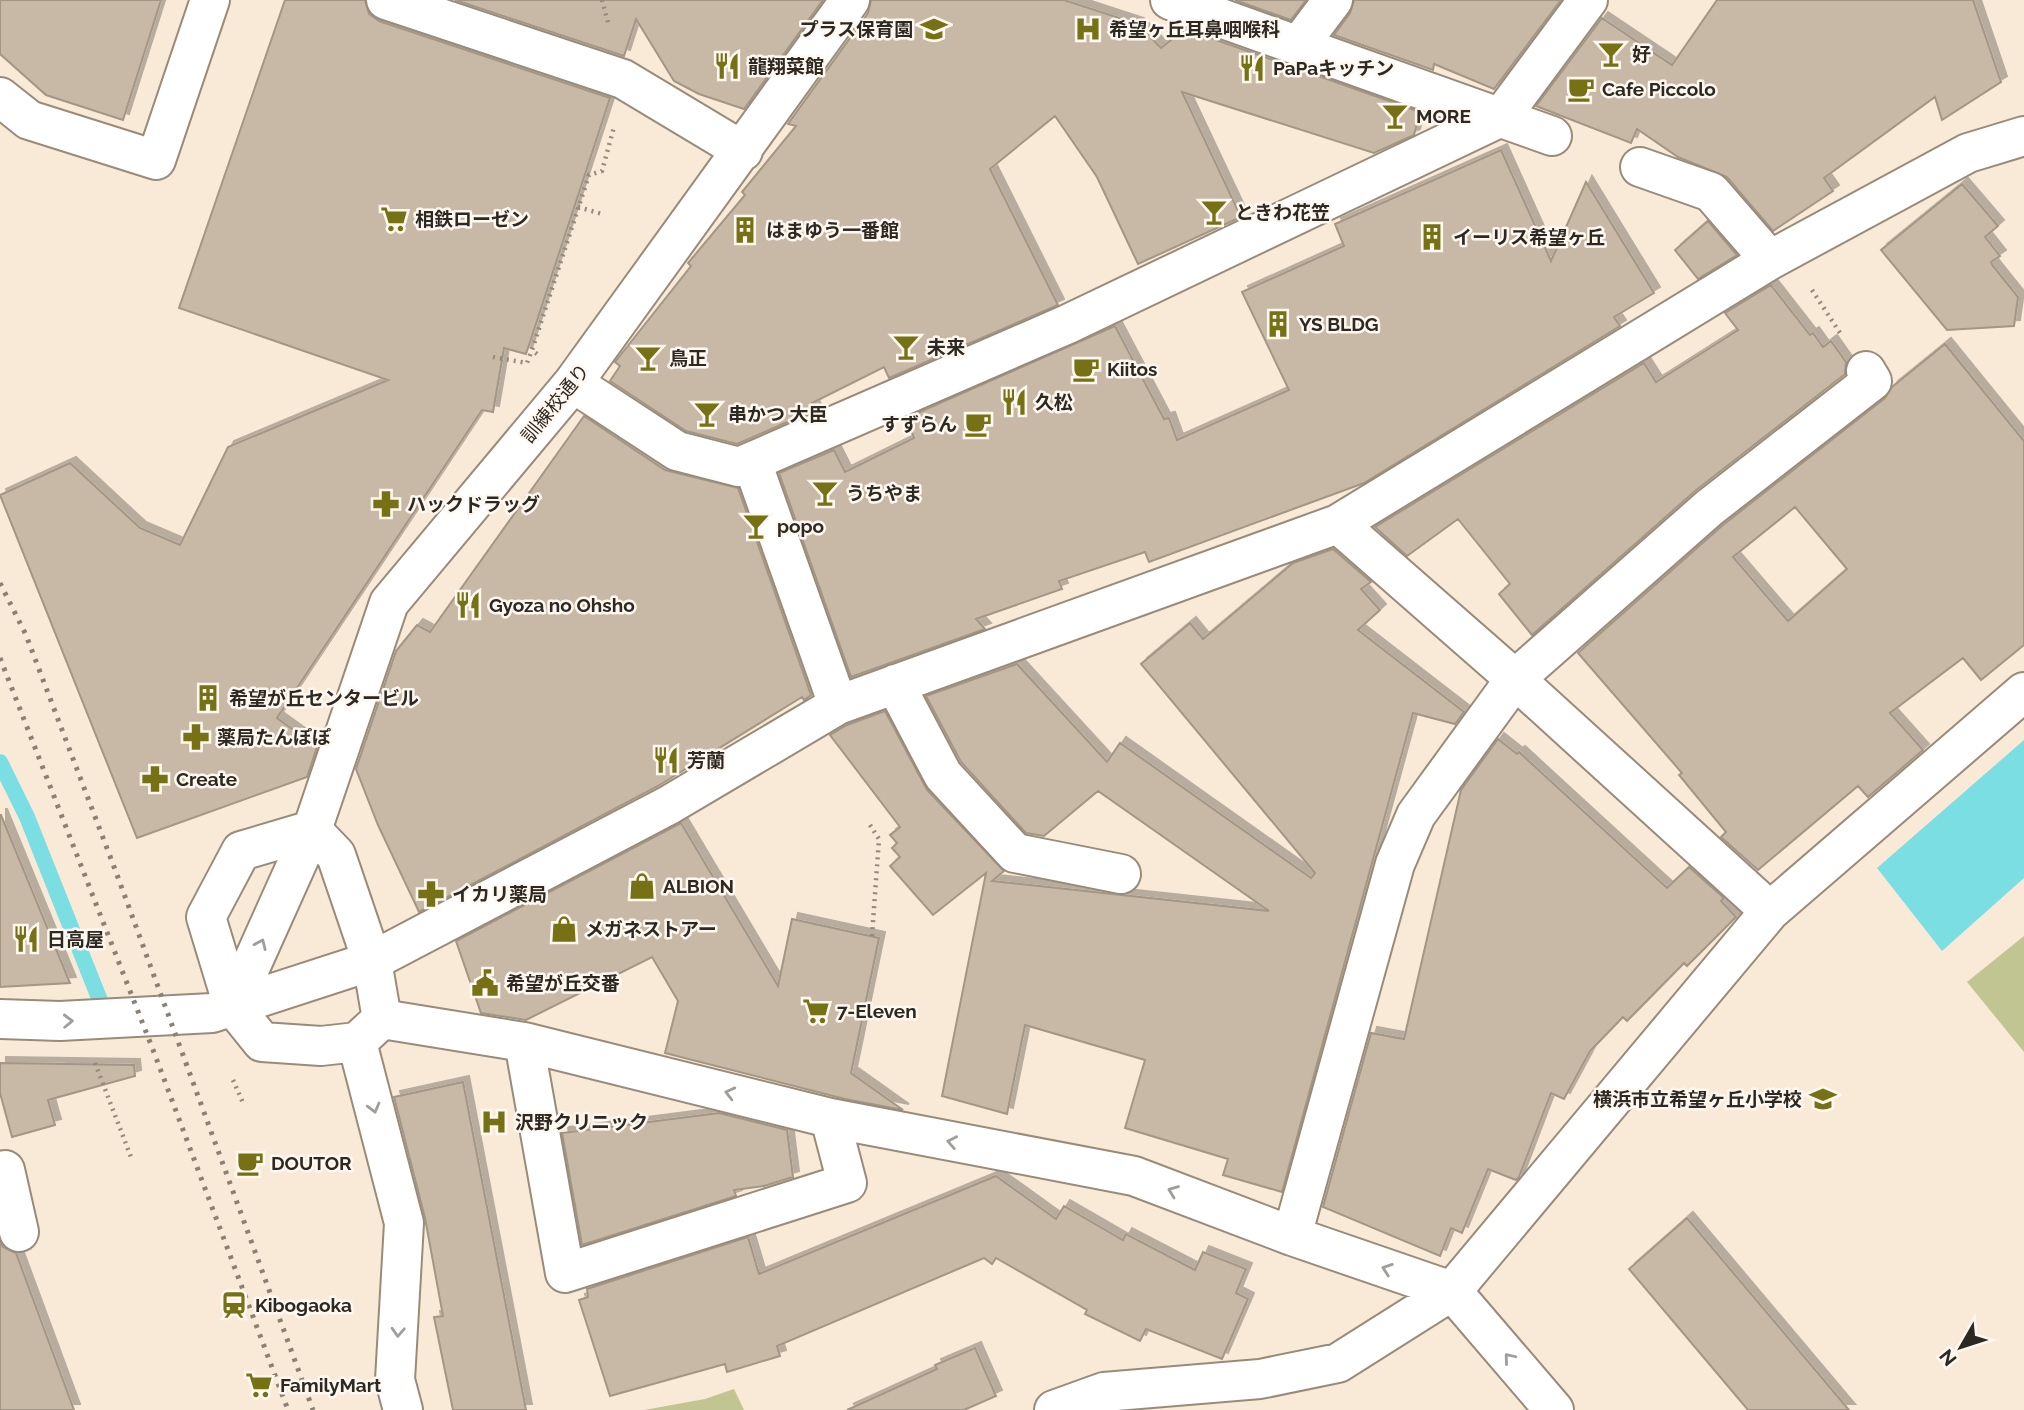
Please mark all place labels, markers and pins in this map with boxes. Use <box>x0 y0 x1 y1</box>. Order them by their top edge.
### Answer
school or university icon: プラス保育園 <box>919 14 949 44</box>
hospital icon: 希望ヶ丘耳鼻咽喉科 <box>1073 14 1103 44</box>
place label: プラス保育園 <box>799 18 913 40</box>
place label: 希望ヶ丘耳鼻咽喉科 <box>1109 18 1280 40</box>
bar icon: 好 <box>1596 39 1626 69</box>
place label: 好 <box>1632 43 1651 65</box>
restaurant icon: 龍翔菜館 <box>712 51 742 81</box>
restaurant icon: PaPaキッチン <box>1237 53 1267 83</box>
place label: 龍翔菜館 <box>748 55 824 77</box>
place label: PaPaキッチン <box>1273 57 1394 79</box>
cafe icon: Cafe Piccolo <box>1566 74 1596 104</box>
place label: Cafe Piccolo <box>1602 78 1716 100</box>
bar icon: MORE <box>1380 101 1410 131</box>
place label: MORE <box>1416 105 1471 127</box>
bar icon: ときわ花笠 <box>1199 197 1229 227</box>
place label: ときわ花笠 <box>1235 201 1330 223</box>
supermarket icon: 相鉄ローゼン <box>379 204 409 234</box>
place label: 相鉄ローゼン <box>415 208 529 230</box>
building icon: はまゆう一番館 <box>730 215 760 245</box>
place label: はまゆう一番館 <box>766 219 899 241</box>
building icon: イーリス希望ヶ丘 <box>1417 222 1447 252</box>
place label: イーリス希望ヶ丘 <box>1453 226 1605 248</box>
building icon: YS BLDG <box>1263 309 1293 339</box>
place label: YS BLDG <box>1299 313 1379 335</box>
bar icon: 未来 <box>891 332 921 362</box>
place label: 未来 <box>927 336 965 358</box>
bar icon: 鳥正 <box>633 343 663 373</box>
place label: 鳥正 <box>669 347 707 369</box>
cafe icon: Kiitos <box>1071 354 1101 384</box>
place label: Kiitos <box>1107 358 1157 380</box>
restaurant icon: 久松 <box>999 387 1029 417</box>
place label: 久松 <box>1035 391 1073 413</box>
bar icon: 串かつ 大臣 <box>692 399 722 429</box>
place label: 串かつ 大臣 <box>728 403 828 425</box>
cafe icon: すずらん <box>963 409 993 439</box>
place label: すずらん <box>881 413 957 435</box>
bar icon: うちやま <box>810 478 840 508</box>
place label: うちやま <box>846 482 922 504</box>
pharmacy icon: ハックドラッグ <box>371 489 401 519</box>
place label: ハックドラッグ <box>407 493 540 515</box>
bar icon: popo <box>741 511 771 541</box>
place label: popo <box>777 515 824 537</box>
restaurant icon: Gyoza no Ohsho <box>453 590 483 620</box>
place label: Gyoza no Ohsho <box>489 594 635 616</box>
building icon: 希望が丘センタービル <box>193 683 223 713</box>
place label: 希望が丘センタービル <box>229 687 419 709</box>
pharmacy icon: 薬局たんぽぽ <box>181 722 211 752</box>
place label: 薬局たんぽぽ <box>217 726 331 748</box>
restaurant icon: 芳蘭 <box>651 745 681 775</box>
place label: 芳蘭 <box>687 749 725 771</box>
pharmacy icon: Create <box>140 764 170 794</box>
place label: Create <box>176 768 237 790</box>
shop icon: ALBION <box>627 871 657 901</box>
place label: ALBION <box>663 875 734 897</box>
pharmacy icon: イカリ薬局 <box>416 879 446 909</box>
place label: イカリ薬局 <box>452 883 547 905</box>
shop icon: メガネストアー <box>549 914 579 944</box>
place label: メガネストアー <box>585 918 717 940</box>
restaurant icon: 日高屋 <box>11 924 41 954</box>
place label: 日高屋 <box>47 928 104 950</box>
public building icon: 希望が丘交番 <box>470 968 500 998</box>
place label: 希望が丘交番 <box>506 972 620 994</box>
supermarket icon: 7-Eleven <box>801 996 831 1026</box>
place label: 7-Eleven <box>837 1000 917 1022</box>
school or university icon: 横浜市立希望ヶ丘小学校 <box>1808 1084 1838 1114</box>
place label: 横浜市立希望ヶ丘小学校 <box>1593 1088 1802 1110</box>
hospital icon: 沢野クリニック <box>479 1107 509 1137</box>
place label: 沢野クリニック <box>515 1111 648 1133</box>
cafe icon: DOUTOR <box>235 1148 265 1178</box>
place label: DOUTOR <box>271 1152 352 1174</box>
station icon: Kibogaoka <box>219 1290 249 1320</box>
place label: Kibogaoka <box>255 1294 352 1316</box>
supermarket icon: FamilyMart <box>244 1370 274 1400</box>
place label: FamilyMart <box>280 1374 382 1396</box>

